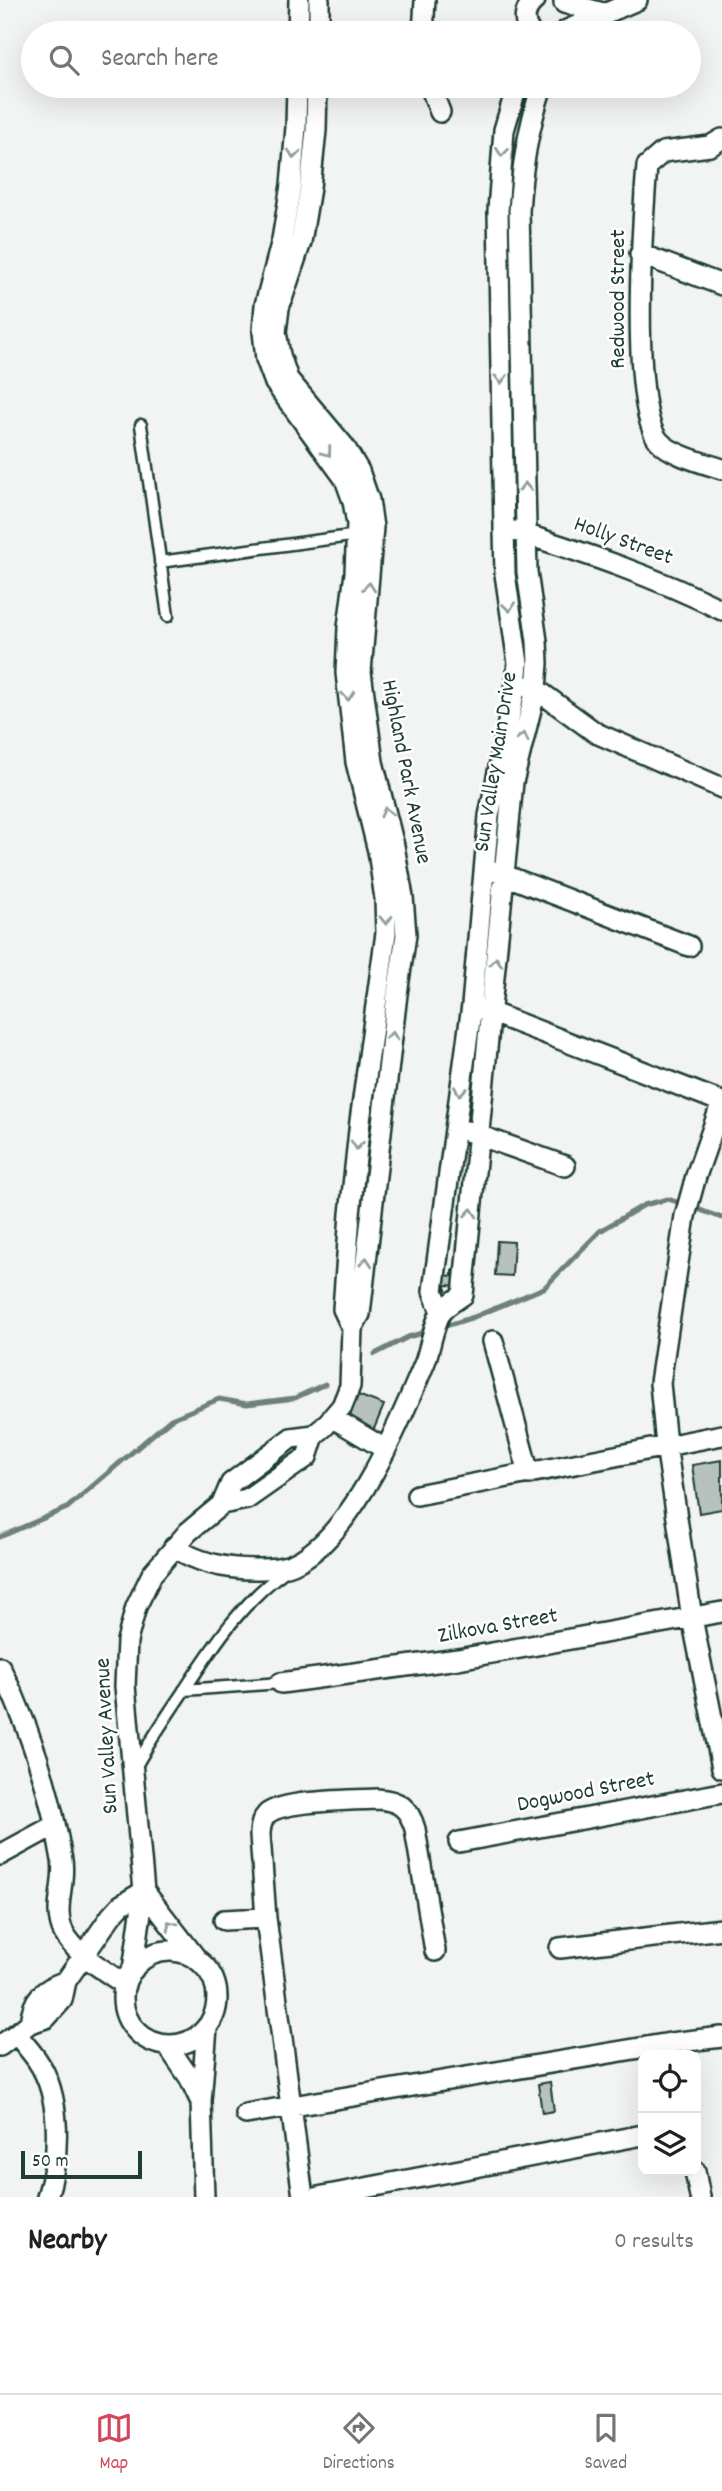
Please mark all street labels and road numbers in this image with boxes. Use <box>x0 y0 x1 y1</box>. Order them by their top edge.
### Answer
street label: Redwood Street <box>603 229 636 369</box>
street label: Holly Street <box>569 509 677 575</box>
street label: Sun Valley Main Drive <box>466 669 528 855</box>
street label: Highland Park Avenue <box>371 677 439 867</box>
street label: Zilkova Street <box>436 1600 560 1654</box>
street label: Sun Valley Avenue <box>87 1657 129 1815</box>
street label: Dogwood Street <box>514 1764 658 1822</box>

